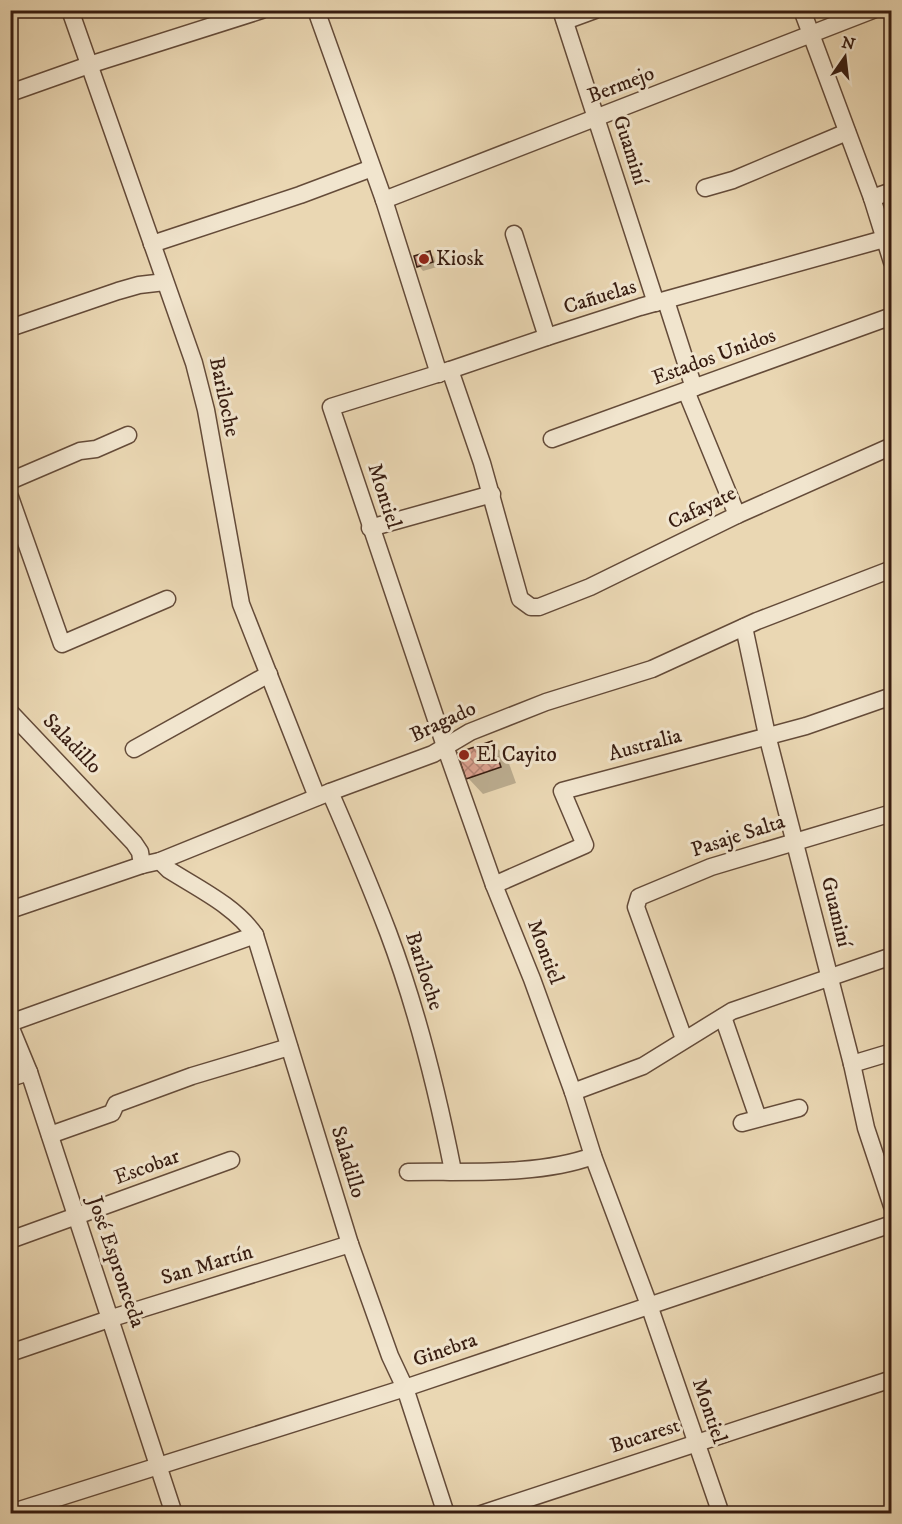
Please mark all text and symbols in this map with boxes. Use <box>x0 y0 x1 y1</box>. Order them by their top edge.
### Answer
north arrow <box>815 27 875 87</box>
text: N <box>840 32 857 55</box>
street label: Bermejo <box>584 60 658 110</box>
street label: Guaminí <box>607 112 654 189</box>
place label: Kiosk <box>436 246 484 272</box>
marker: Kiosk <box>417 252 431 266</box>
street label: Cañuelas <box>560 274 640 320</box>
street label: Estados Unidos <box>649 323 779 391</box>
street label: Bariloche <box>203 355 245 439</box>
street label: Montiel <box>361 460 407 533</box>
street label: Cafayate <box>664 480 741 536</box>
street label: Bragado <box>406 695 480 749</box>
street label: Saladillo <box>37 708 107 780</box>
street label: Australia <box>606 723 684 767</box>
place label: El Cayito <box>476 742 557 768</box>
marker: El Cayito <box>457 748 471 762</box>
street label: Pasaje Salta <box>688 809 788 863</box>
street label: Guaminí <box>815 874 858 951</box>
street label: Montiel <box>521 916 569 989</box>
street label: Bariloche <box>399 929 449 1014</box>
street label: Saladillo <box>325 1123 371 1201</box>
street label: Escobar <box>111 1143 183 1191</box>
street label: José Espronceda <box>81 1191 151 1331</box>
street label: San Martín <box>158 1239 256 1291</box>
street label: Ginebra <box>409 1327 481 1373</box>
street label: Montiel <box>686 1375 732 1448</box>
street label: Bucarest <box>607 1412 683 1459</box>

